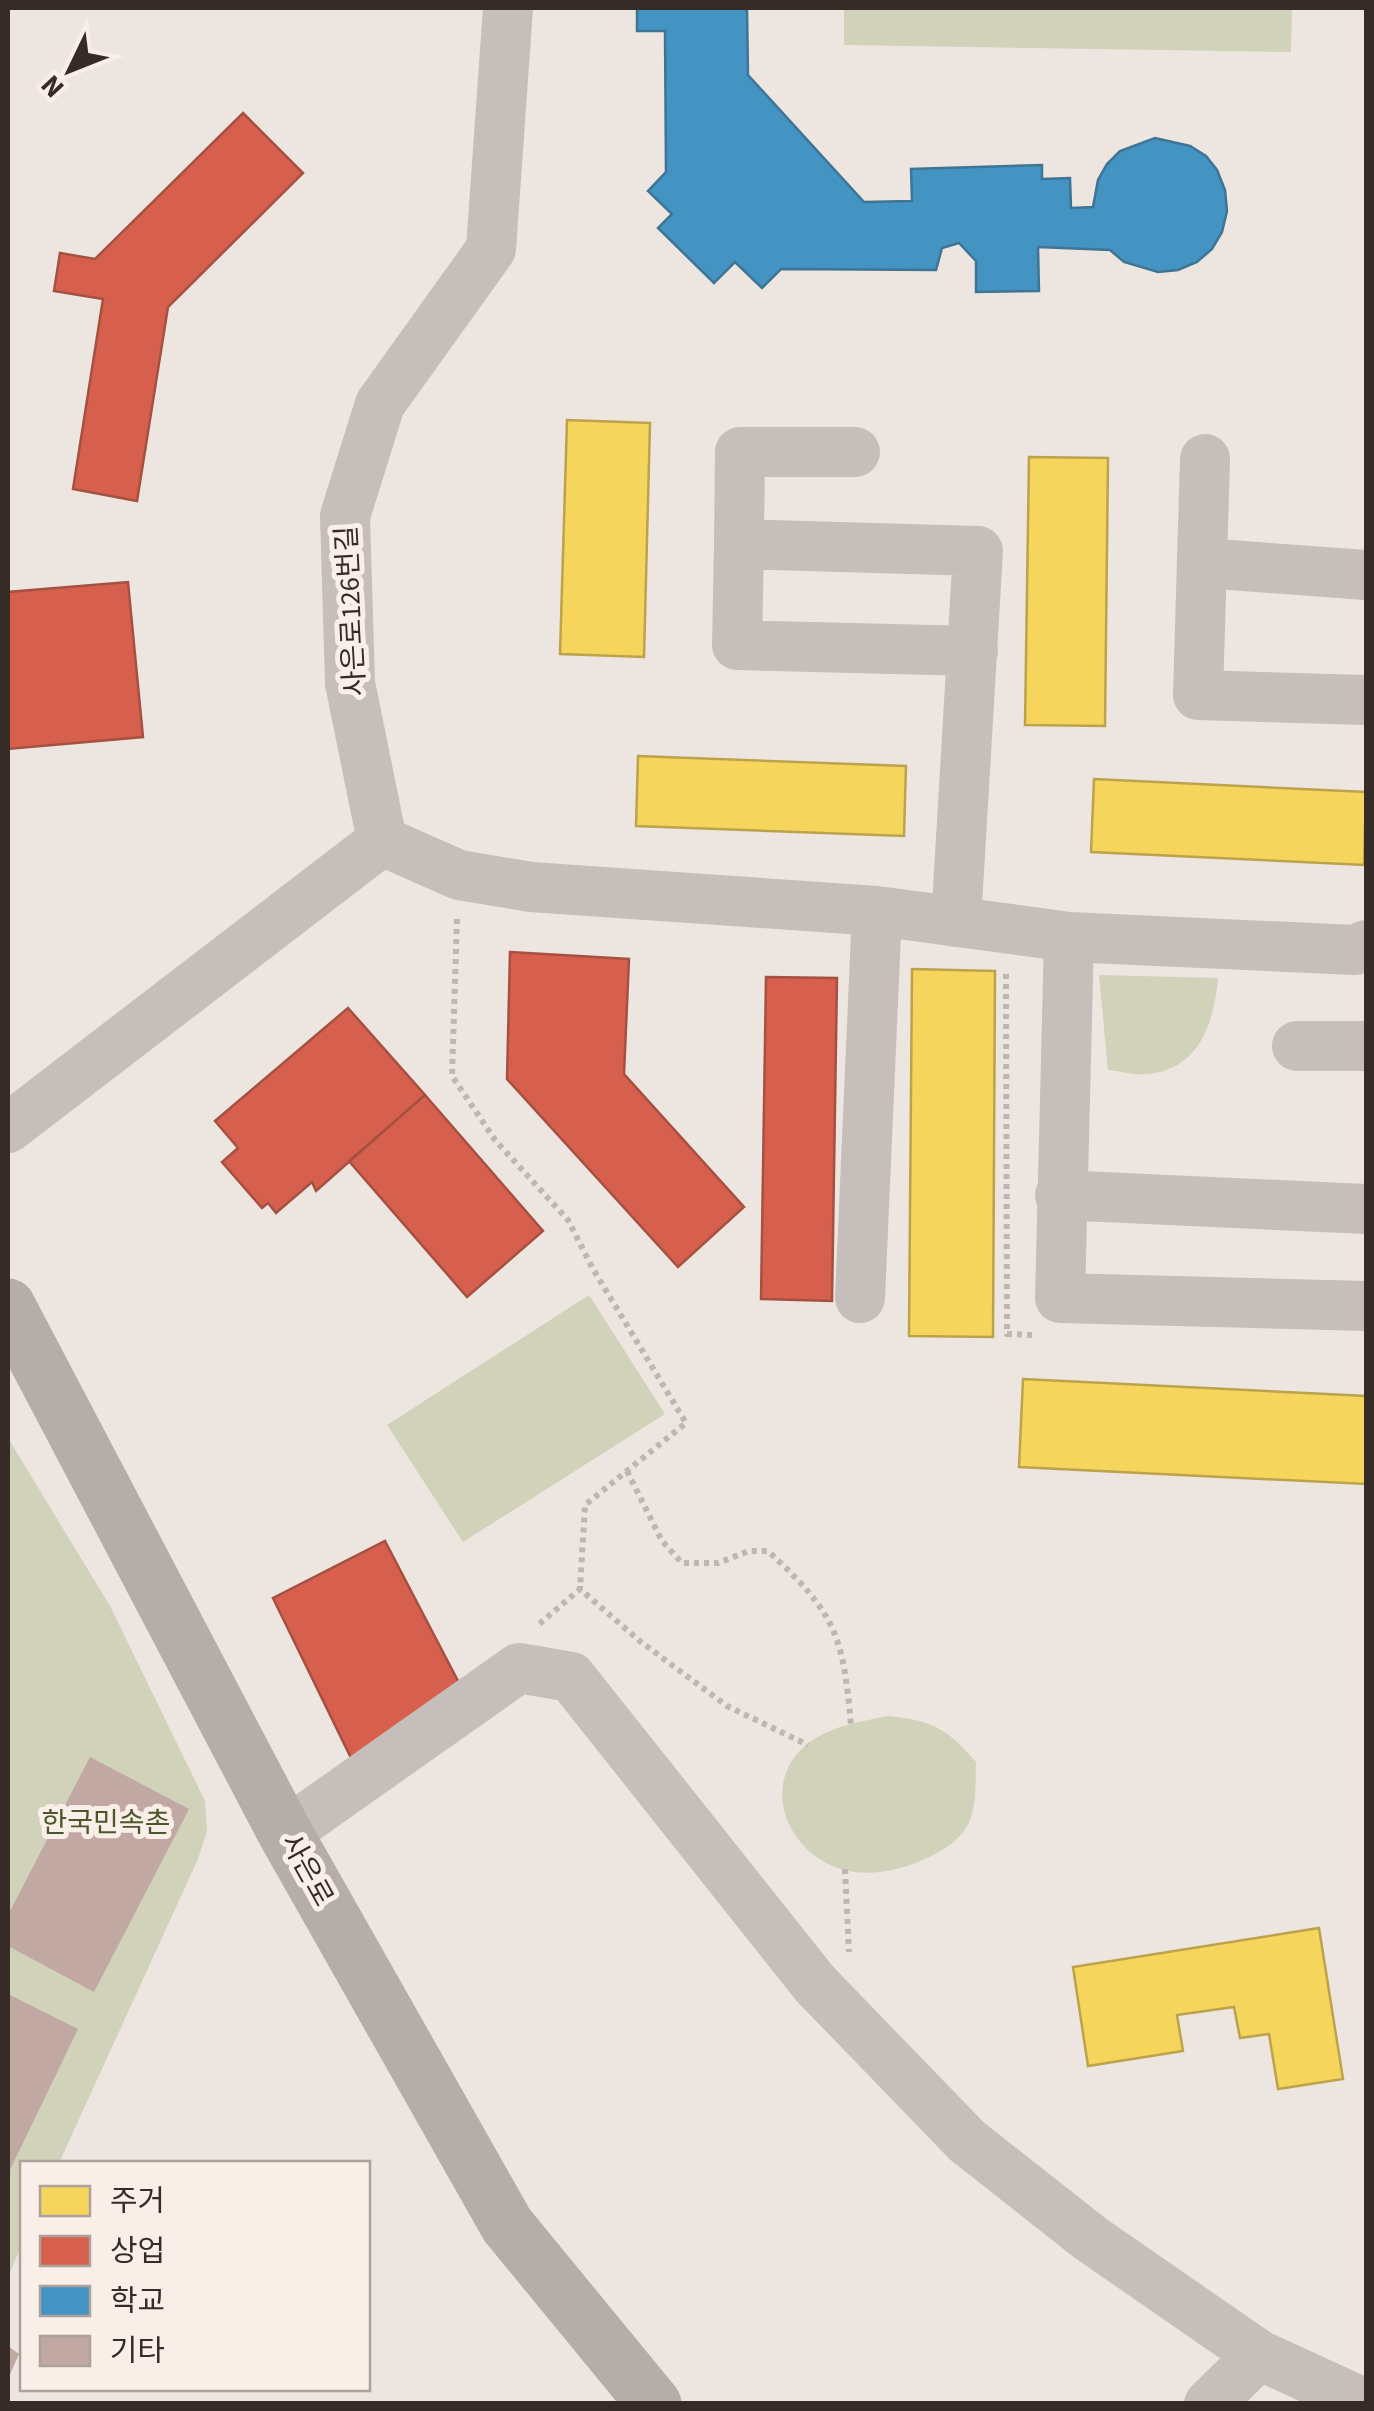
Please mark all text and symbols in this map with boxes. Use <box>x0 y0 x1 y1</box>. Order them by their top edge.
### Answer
north arrow <box>20 20 120 120</box>
text: N <box>31 66 73 107</box>
street label: 사은로126번길 <box>327 525 375 697</box>
park label: 한국민속촌 <box>42 1803 170 1843</box>
street label: 사은로 <box>271 1827 343 1913</box>
legend <box>20 2161 370 2391</box>
text: 주거 <box>110 2180 165 2223</box>
text: 상업 <box>110 2230 165 2273</box>
text: 학교 <box>110 2280 165 2323</box>
text: 기타 <box>110 2330 165 2373</box>

